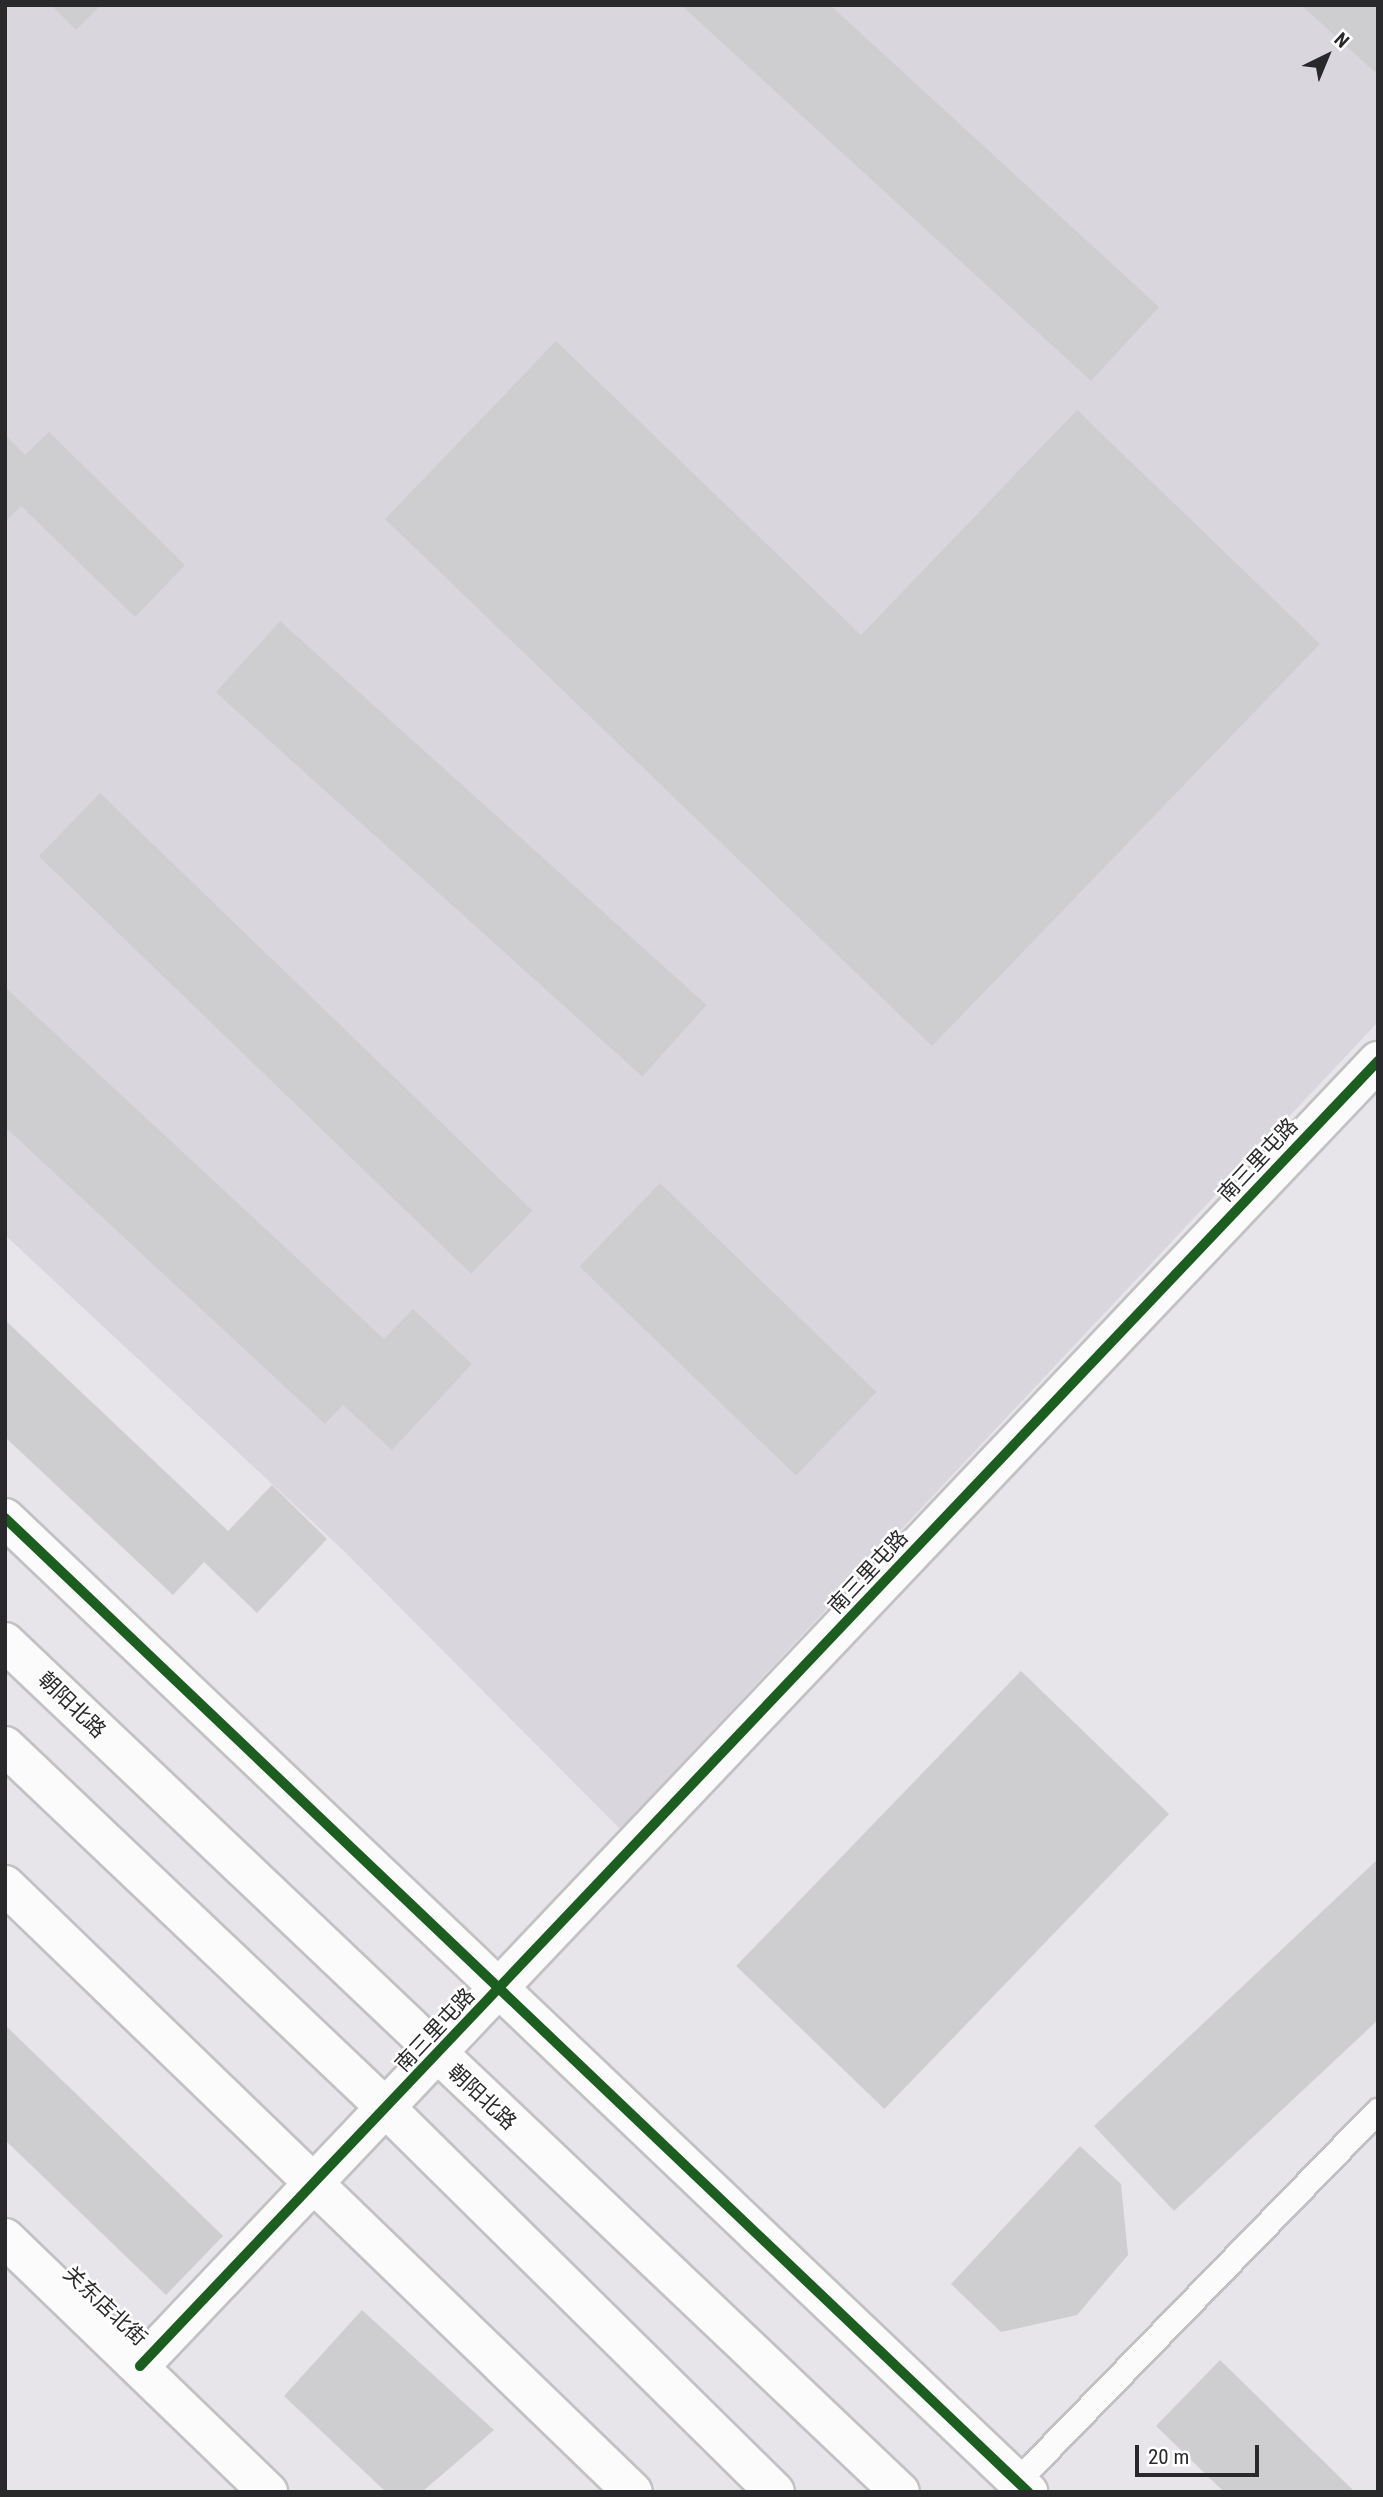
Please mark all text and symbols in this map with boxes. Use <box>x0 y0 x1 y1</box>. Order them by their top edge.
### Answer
north arrow <box>1292 21 1362 91</box>
text: N <box>1330 28 1354 53</box>
street label: 南三里屯路 <box>1213 1113 1303 1207</box>
street label: 南三里屯路 <box>823 1525 913 1619</box>
street label: 朝阳北路 <box>33 1667 111 1743</box>
street label: 南三里屯路 <box>390 1983 480 2077</box>
street label: 朝阳北路 <box>443 2059 521 2135</box>
street label: 关东店北街 <box>58 2261 152 2351</box>
scale bar <box>1138 2430 1262 2474</box>
text: 20 m <box>1148 2445 1189 2469</box>

